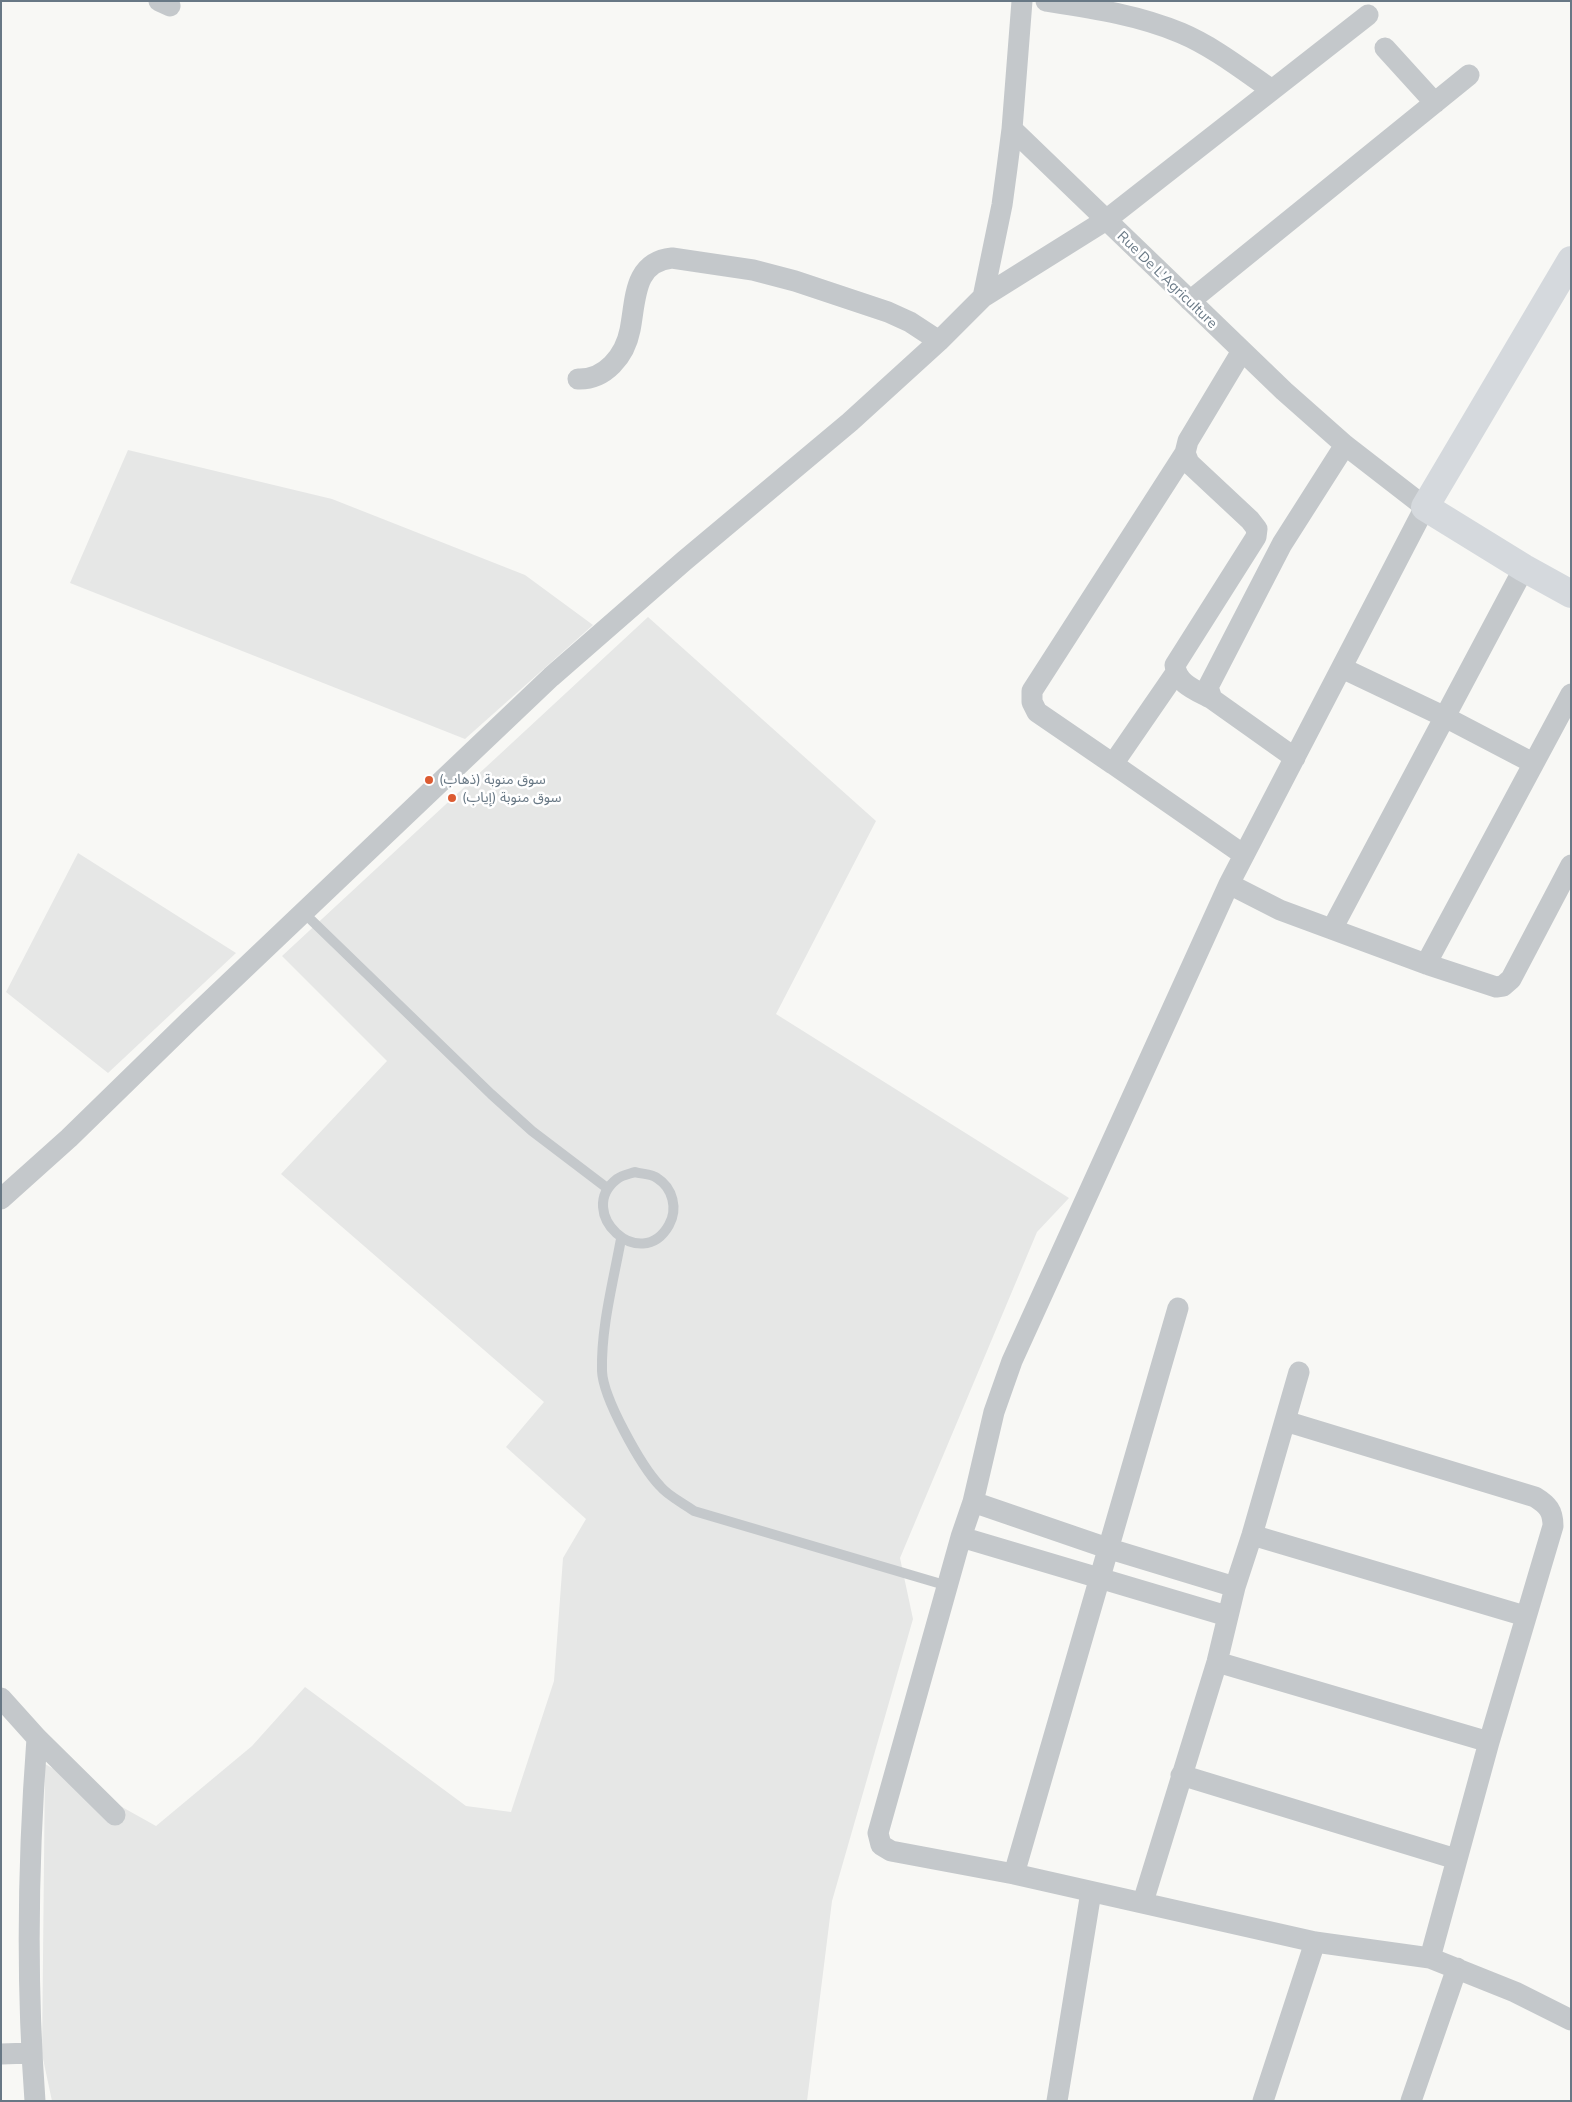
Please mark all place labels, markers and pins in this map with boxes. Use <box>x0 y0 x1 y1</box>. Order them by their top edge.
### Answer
place label: سوق منوبة (ذهاب) <box>439 772 546 788</box>
marker: سوق منوبة (ذهاب) <box>423 774 435 786</box>
place label: سوق منوبة (إياب) <box>462 790 561 806</box>
marker: سوق منوبة (إياب) <box>446 792 458 804</box>

